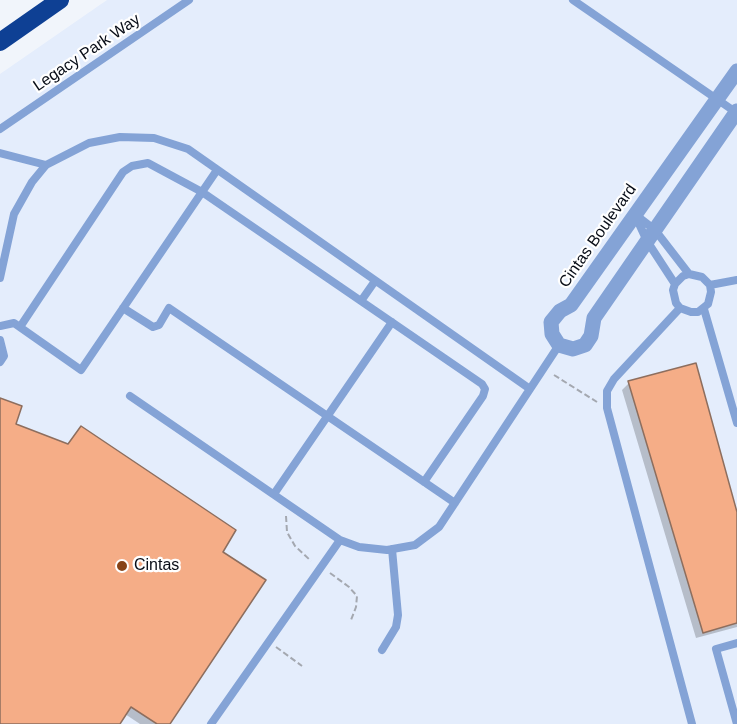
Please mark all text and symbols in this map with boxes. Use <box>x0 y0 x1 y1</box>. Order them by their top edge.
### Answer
street label: Legacy Park Way <box>30 10 144 96</box>
street label: Cintas Boulevard <box>555 181 641 291</box>
place label: Cintas <box>134 556 179 576</box>
marker: Cintas <box>115 559 129 573</box>

